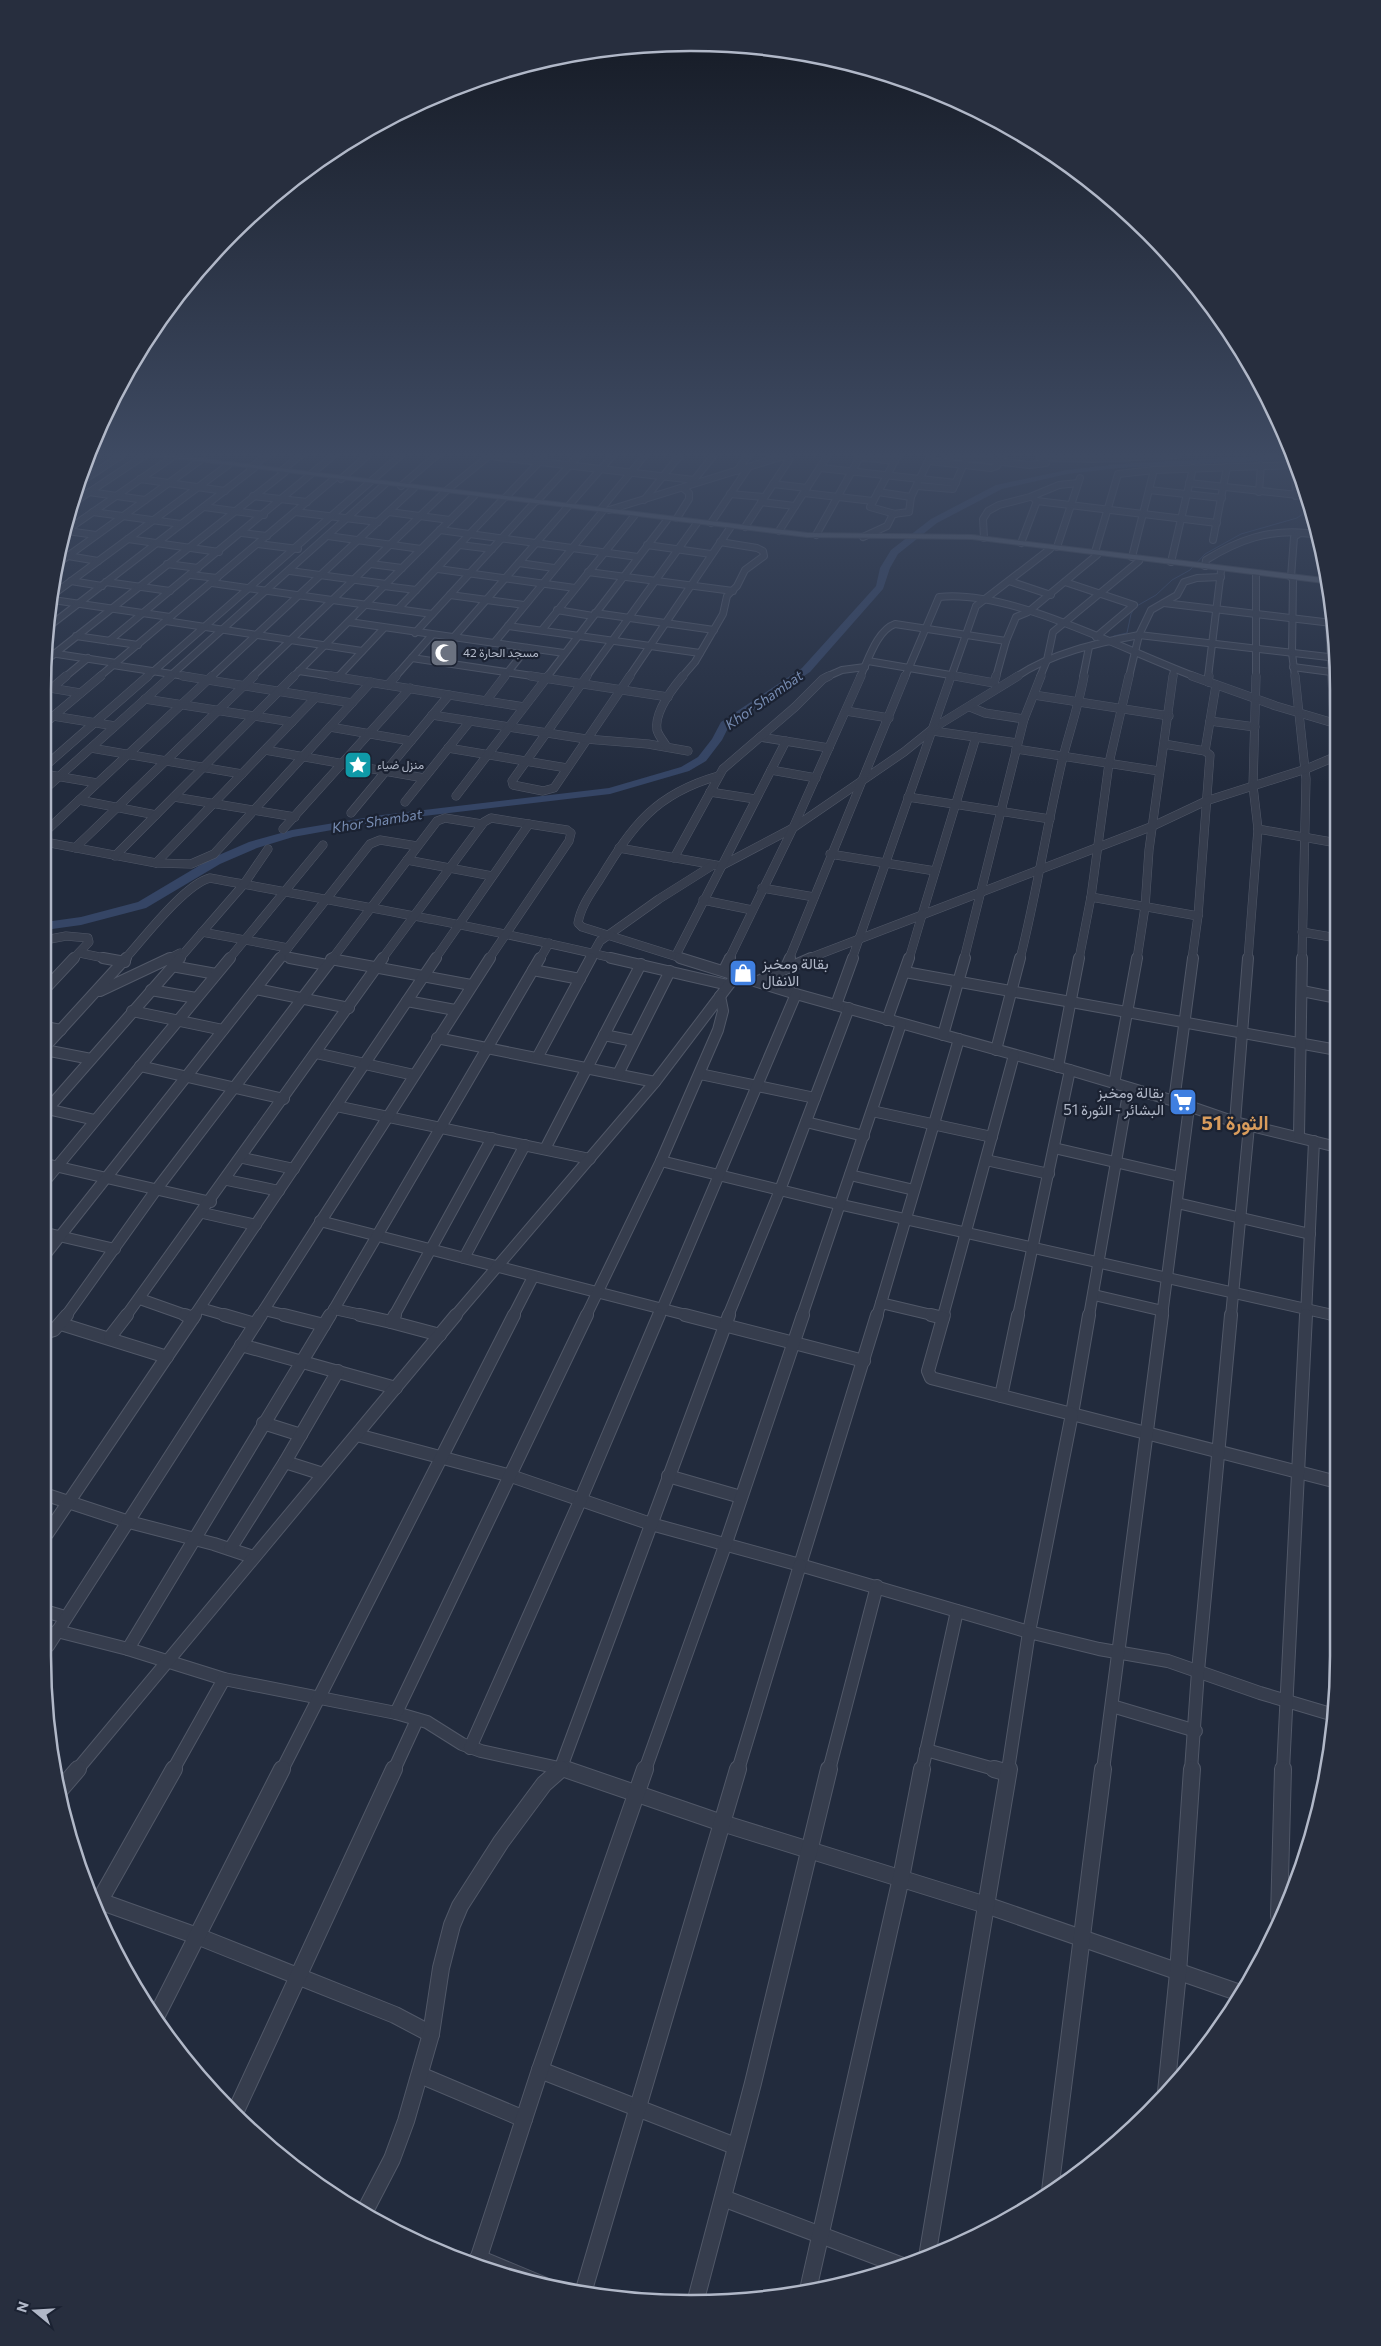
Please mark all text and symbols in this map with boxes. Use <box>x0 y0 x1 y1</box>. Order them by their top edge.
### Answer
mosque icon: مسجد الحارة 42 <box>429 638 459 668</box>
place label: مسجد الحارة 42 <box>463 645 539 661</box>
water label: Khor Shambat <box>721 666 806 733</box>
place icon: منزل ضياء <box>343 750 373 780</box>
place label: منزل ضياء <box>377 757 424 773</box>
water label: Khor Shambat <box>331 805 424 836</box>
place label: بقالة ومخبز الانفال <box>761 954 829 990</box>
shop icon: بقالة ومخبز الانفال <box>728 958 758 988</box>
place label: بقالة ومخبز البشائر - الثورة 51 <box>1063 1083 1164 1119</box>
supermarket icon: بقالة ومخبز البشائر - الثورة 51 <box>1168 1087 1198 1117</box>
district label: الثورة 51 <box>1201 1110 1269 1136</box>
north arrow <box>10 2286 60 2336</box>
text: N <box>12 2299 32 2314</box>

